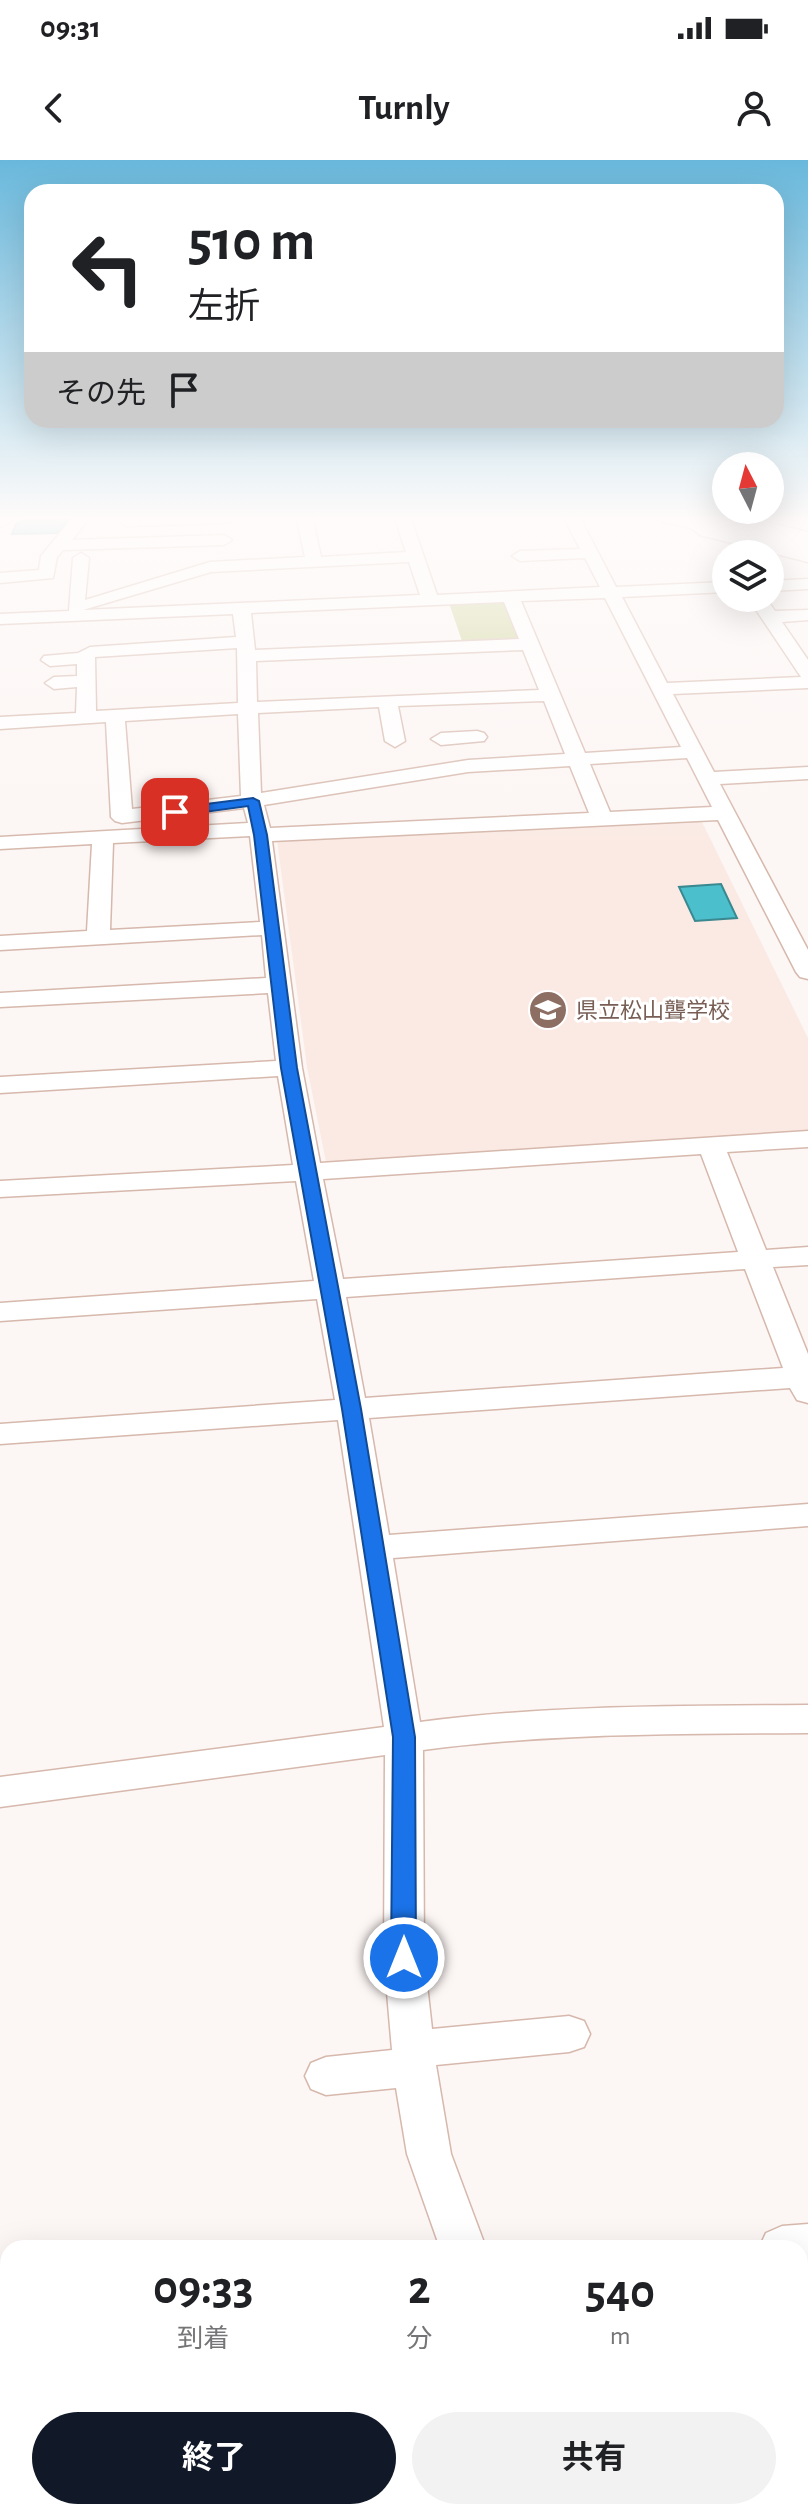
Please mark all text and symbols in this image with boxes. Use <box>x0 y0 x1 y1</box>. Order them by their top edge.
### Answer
text: 09:31 <box>40 13 101 43</box>
icon: back <box>32 86 76 130</box>
icon: person <box>732 86 776 130</box>
text: Turnly <box>358 90 450 126</box>
text: 510 m <box>188 214 315 270</box>
icon: left <box>56 216 160 320</box>
text: 左折 <box>188 289 260 325</box>
icon: arrive <box>162 368 206 412</box>
text: その先 <box>56 379 146 409</box>
north arrow <box>712 452 784 524</box>
map controls <box>712 452 784 612</box>
button: layers <box>712 540 784 612</box>
pin <box>141 778 209 846</box>
icon: arrive <box>153 790 197 834</box>
school or university icon: 県立松山聾学校 <box>527 989 569 1031</box>
place label: 県立松山聾学校 <box>576 999 730 1022</box>
position arrow <box>362 1916 446 2000</box>
text: 09:33 <box>153 2265 253 2313</box>
text: 2 <box>408 2265 431 2313</box>
text: 540 <box>585 2269 655 2317</box>
text: m <box>610 2323 631 2349</box>
text: 到着 <box>177 2326 229 2352</box>
text: 分 <box>406 2326 432 2352</box>
button: 終了 <box>32 2412 396 2504</box>
button: 共有 <box>412 2412 776 2504</box>

